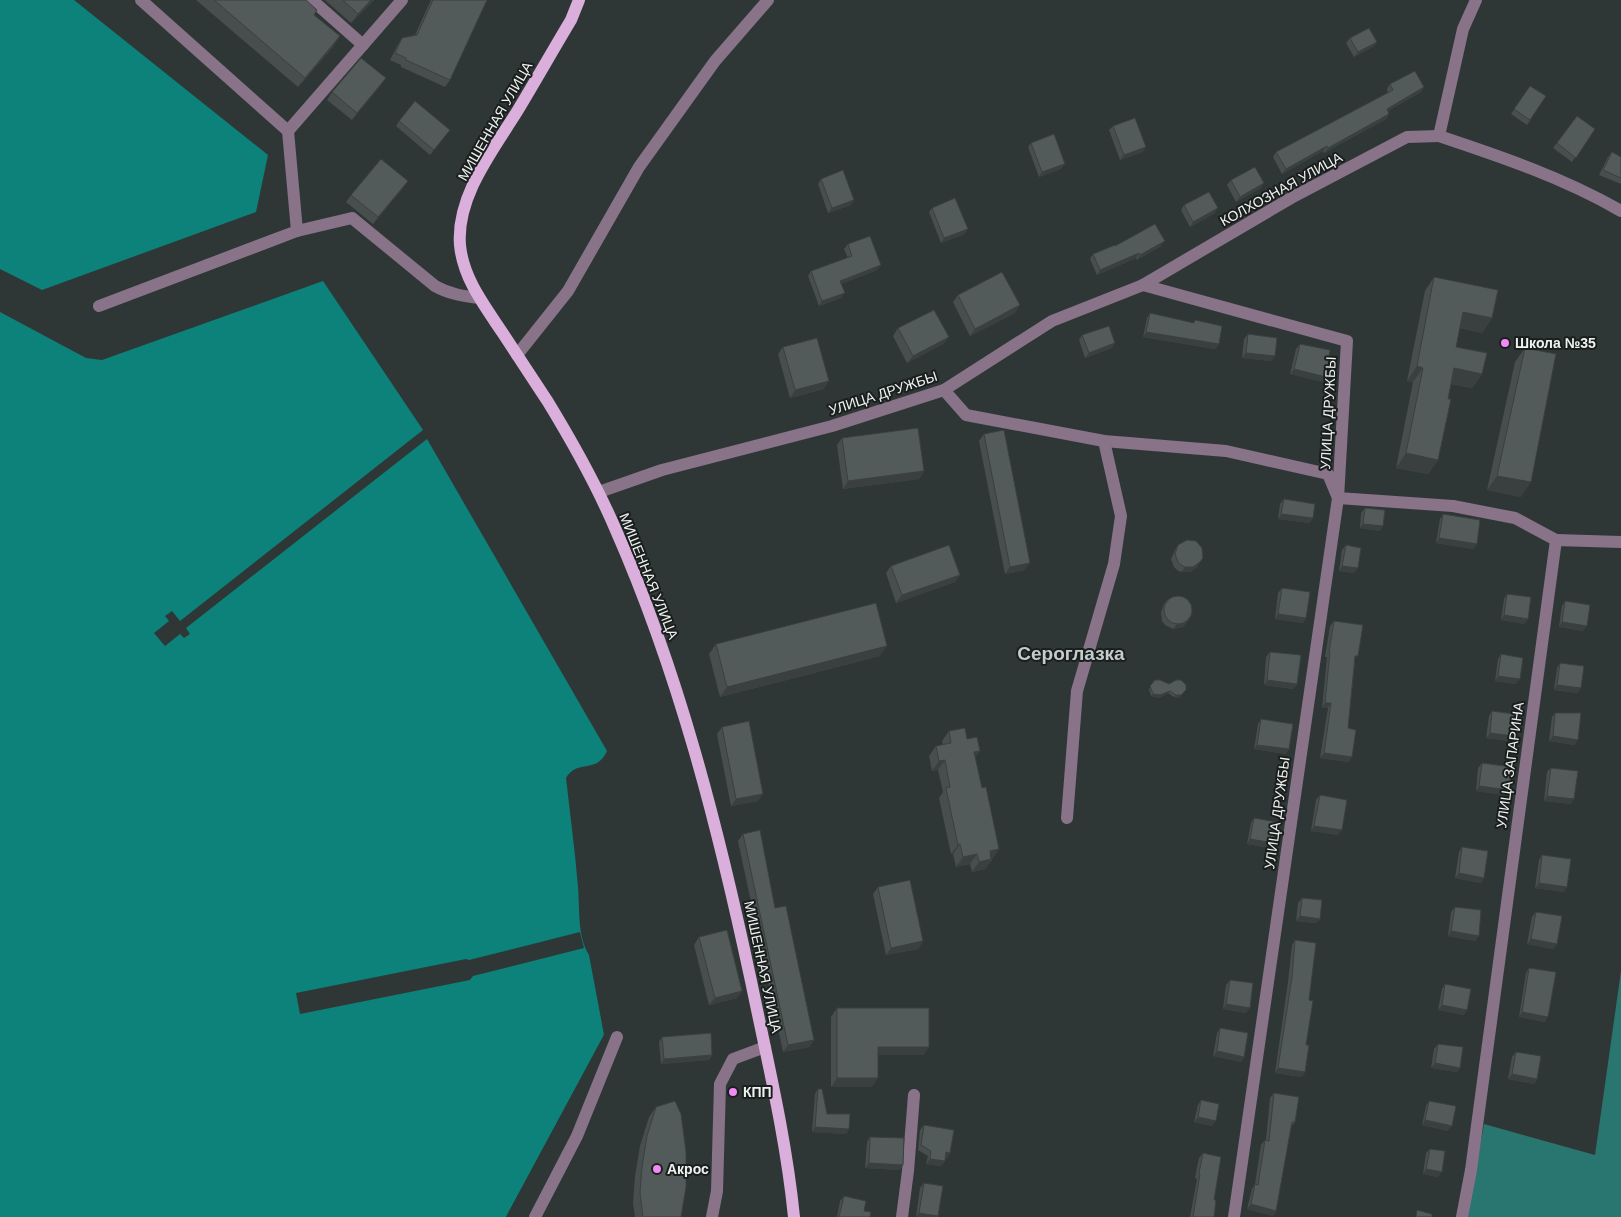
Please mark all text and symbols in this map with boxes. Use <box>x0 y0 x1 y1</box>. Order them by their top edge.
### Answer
street label: МИШЕННАЯ УЛИЦА <box>454 58 536 183</box>
street label: КОЛХОЗНАЯ УЛИЦА <box>1217 148 1345 229</box>
place label: Школа №35 <box>1515 335 1596 351</box>
marker: Школа №35 <box>1499 337 1511 349</box>
street label: УЛИЦА ДРУЖБЫ <box>1317 356 1339 470</box>
street label: УЛИЦА ДРУЖБЫ <box>827 368 939 418</box>
street label: МИШЕННАЯ УЛИЦА <box>616 510 682 642</box>
district label: Сероглазка <box>1017 643 1125 664</box>
street label: УЛИЦА ЗАПАРИНА <box>1493 700 1527 829</box>
street label: УЛИЦА ДРУЖБЫ <box>1261 756 1293 870</box>
street label: МИШЕННАЯ УЛИЦА <box>741 899 785 1035</box>
place label: КПП <box>743 1084 772 1100</box>
marker: КПП <box>727 1086 739 1098</box>
place label: Акрос <box>667 1161 709 1177</box>
marker: Акрос <box>651 1163 663 1175</box>

